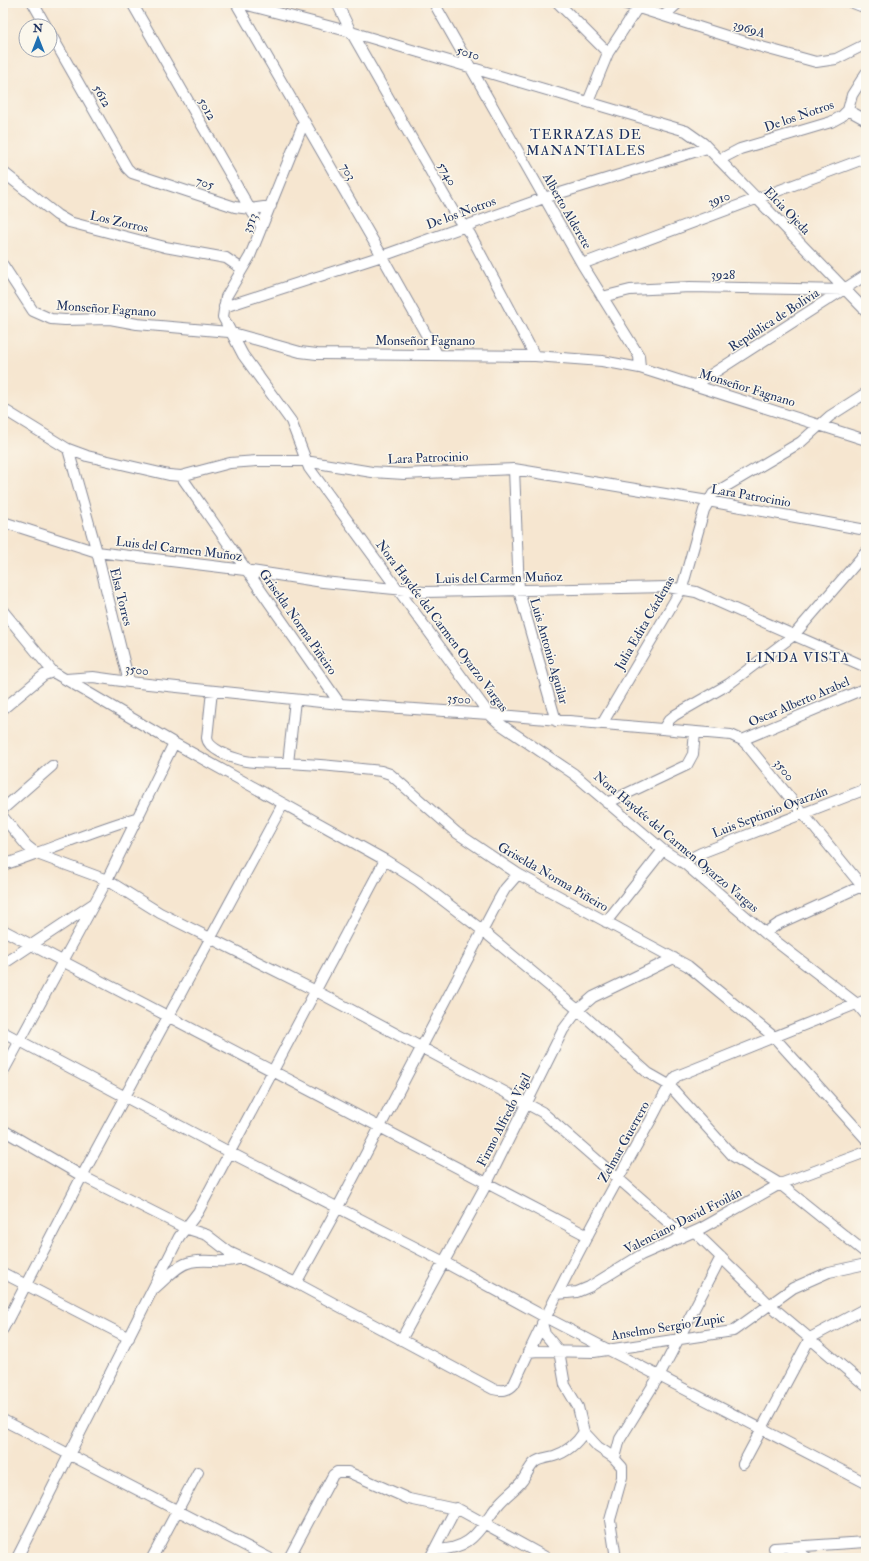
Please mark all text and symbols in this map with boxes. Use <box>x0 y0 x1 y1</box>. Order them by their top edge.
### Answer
street label: 3969A <box>731 16 768 42</box>
north arrow <box>18 18 58 58</box>
text: N <box>32 22 44 35</box>
street label: 5010 <box>454 42 482 64</box>
street label: 5612 <box>89 82 115 110</box>
street label: 5012 <box>194 95 220 123</box>
street label: De los Notros <box>762 96 837 135</box>
district label: TERRAZAS DE MANANTIALES <box>526 126 646 159</box>
street label: 5740 <box>434 159 460 189</box>
street label: 703 <box>337 160 359 184</box>
street label: Alberto Alderete <box>538 169 595 252</box>
street label: 705 <box>194 173 216 194</box>
street label: Elcia Ojeda <box>760 184 814 239</box>
street label: 3910 <box>706 188 732 210</box>
street label: De los Notros <box>424 193 498 233</box>
street label: Los Zorros <box>88 208 150 237</box>
street label: 3513 <box>239 211 261 235</box>
street label: 3928 <box>711 267 735 283</box>
street label: República de Bolivia <box>726 284 823 356</box>
street label: Monseñor Fagnano <box>55 298 157 320</box>
street label: Monseñor Fagnano <box>375 333 475 349</box>
street label: Monseñor Fagnano <box>697 366 797 410</box>
street label: Lara Patrocinio <box>387 449 469 467</box>
street label: Lara Patrocinio <box>710 481 792 511</box>
street label: Luis del Carmen Muñoz <box>115 533 244 565</box>
street label: Nora Haydée del Carmen Oyarzo Vargas <box>371 537 512 716</box>
street label: Elsa Torres <box>106 566 136 628</box>
street label: Griselda Norma Piñeiro <box>256 566 340 678</box>
street label: Luis del Carmen Muñoz <box>435 569 564 587</box>
street label: Julia Edita Cárdenas <box>611 573 679 674</box>
street label: Luis Antonio Aguilar <box>526 596 572 706</box>
district label: LINDA VISTA <box>746 649 850 666</box>
street label: 3500 <box>124 661 150 679</box>
street label: Oscar Alberto Arabel <box>746 673 853 730</box>
street label: 3500 <box>447 690 471 708</box>
street label: 3500 <box>770 756 798 784</box>
street label: Nora Haydée del Carmen Oyarzo Vargas <box>590 768 762 917</box>
street label: Luis Septimio Oyarzún <box>710 783 831 842</box>
street label: Griselda Norma Piñeiro <box>495 839 611 915</box>
street label: Firmo Alfredo Vigil <box>474 1070 535 1169</box>
street label: Zelmar Guerrero <box>595 1098 653 1186</box>
street label: Valenciano David Froilán <box>621 1184 745 1258</box>
street label: Anselmo Sergio Zupic <box>609 1310 726 1345</box>

